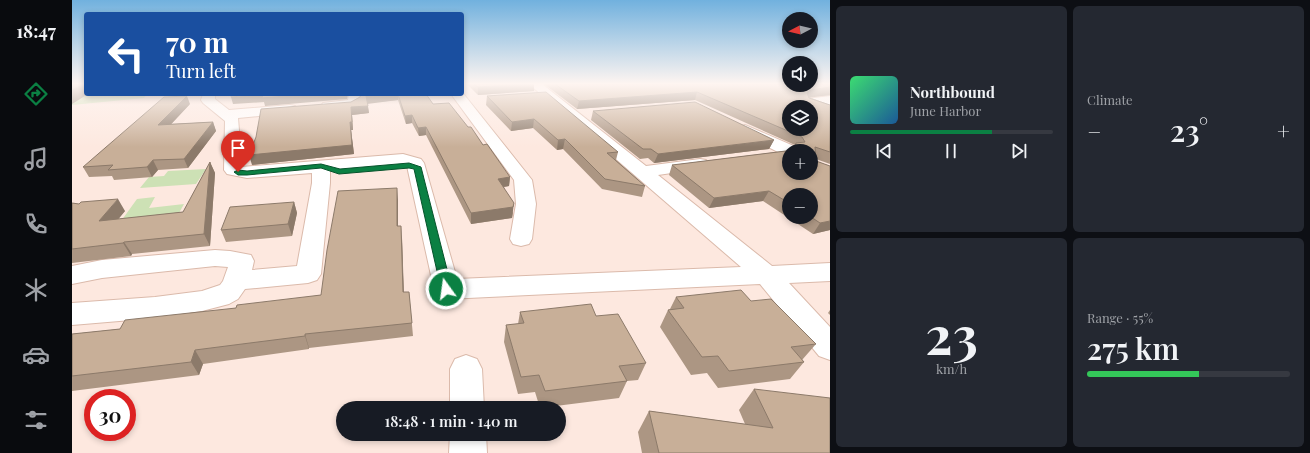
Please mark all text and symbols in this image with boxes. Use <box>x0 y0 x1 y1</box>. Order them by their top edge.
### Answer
north arrow <box>782 12 818 48</box>
map controls <box>782 12 818 224</box>
text: 18:47 <box>16 19 56 43</box>
text: 70 m <box>166 23 229 60</box>
icon: left <box>100 28 152 80</box>
button: sound <box>782 56 818 92</box>
text: Turn left <box>166 59 236 83</box>
icon: directions <box>22 80 50 108</box>
text: Northbound <box>910 82 995 102</box>
text: Climate <box>1087 91 1133 108</box>
button: layers <box>782 100 818 136</box>
text: June Harbor <box>910 102 981 119</box>
text: 23° <box>1170 110 1208 150</box>
text: − <box>1087 116 1101 146</box>
text: + <box>1277 116 1290 146</box>
pin <box>221 131 255 172</box>
icon: arrive <box>227 137 249 159</box>
icon: previous <box>873 140 895 162</box>
icon: pause <box>940 140 962 162</box>
icon: next <box>1008 140 1030 162</box>
button: + <box>782 144 818 180</box>
icon: music <box>22 145 50 173</box>
button: − <box>782 188 818 224</box>
icon: phone <box>22 210 50 238</box>
position arrow <box>425 268 467 310</box>
icon: climate <box>22 276 50 304</box>
text: 23 <box>925 299 978 368</box>
text: Range · 55% <box>1087 309 1153 326</box>
text: 275 km <box>1087 328 1179 368</box>
icon: car <box>22 341 50 369</box>
text: km/h <box>936 360 967 377</box>
speed limit sign: 30 <box>84 389 136 441</box>
icon: filters <box>22 406 50 434</box>
text: 18:48 · 1 min · 140 m <box>384 411 518 431</box>

